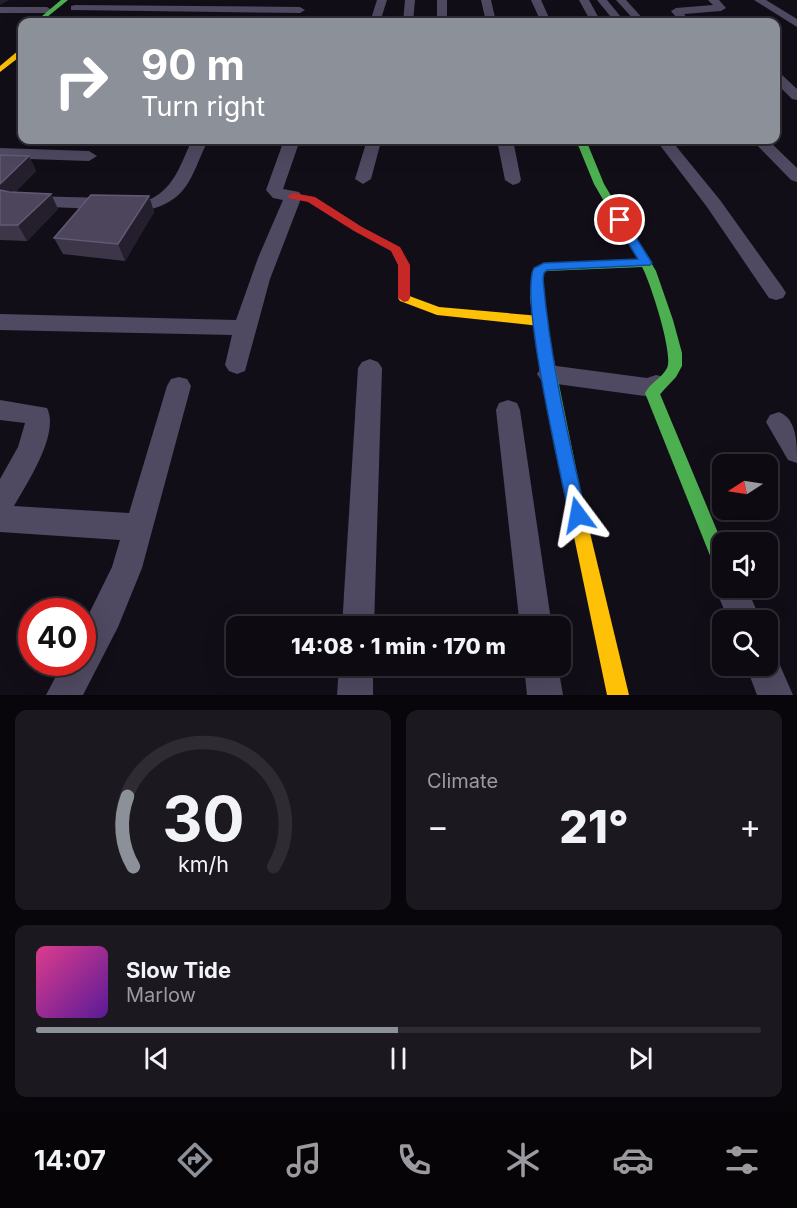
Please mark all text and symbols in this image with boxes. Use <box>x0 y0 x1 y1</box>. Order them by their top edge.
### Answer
text: 90 m <box>141 39 245 90</box>
icon: right <box>42 42 120 120</box>
text: Turn right <box>141 90 265 123</box>
pin <box>594 194 645 245</box>
icon: arrive <box>603 203 636 236</box>
north arrow <box>712 454 778 520</box>
map controls <box>712 454 778 676</box>
position arrow <box>546 483 610 547</box>
button: sound <box>712 532 778 598</box>
speed limit sign: 40 <box>18 598 96 676</box>
button: search <box>712 610 778 676</box>
text: 14:08 · 1 min · 170 m <box>291 633 506 659</box>
text: Climate <box>427 769 498 793</box>
text: 30 <box>162 781 244 856</box>
text: 21° <box>559 799 629 854</box>
text: − <box>427 806 449 846</box>
text: + <box>739 806 761 846</box>
text: km/h <box>178 851 228 877</box>
text: Slow Tide <box>126 957 231 983</box>
text: Marlow <box>126 983 196 1007</box>
icon: previous <box>140 1042 173 1075</box>
icon: pause <box>382 1042 415 1075</box>
icon: next <box>624 1042 657 1075</box>
icon: directions <box>174 1139 216 1181</box>
icon: music <box>283 1139 325 1181</box>
icon: phone <box>393 1139 435 1181</box>
icon: climate <box>502 1139 544 1181</box>
icon: car <box>612 1139 654 1181</box>
icon: filters <box>721 1139 763 1181</box>
text: 14:07 <box>34 1144 106 1177</box>

